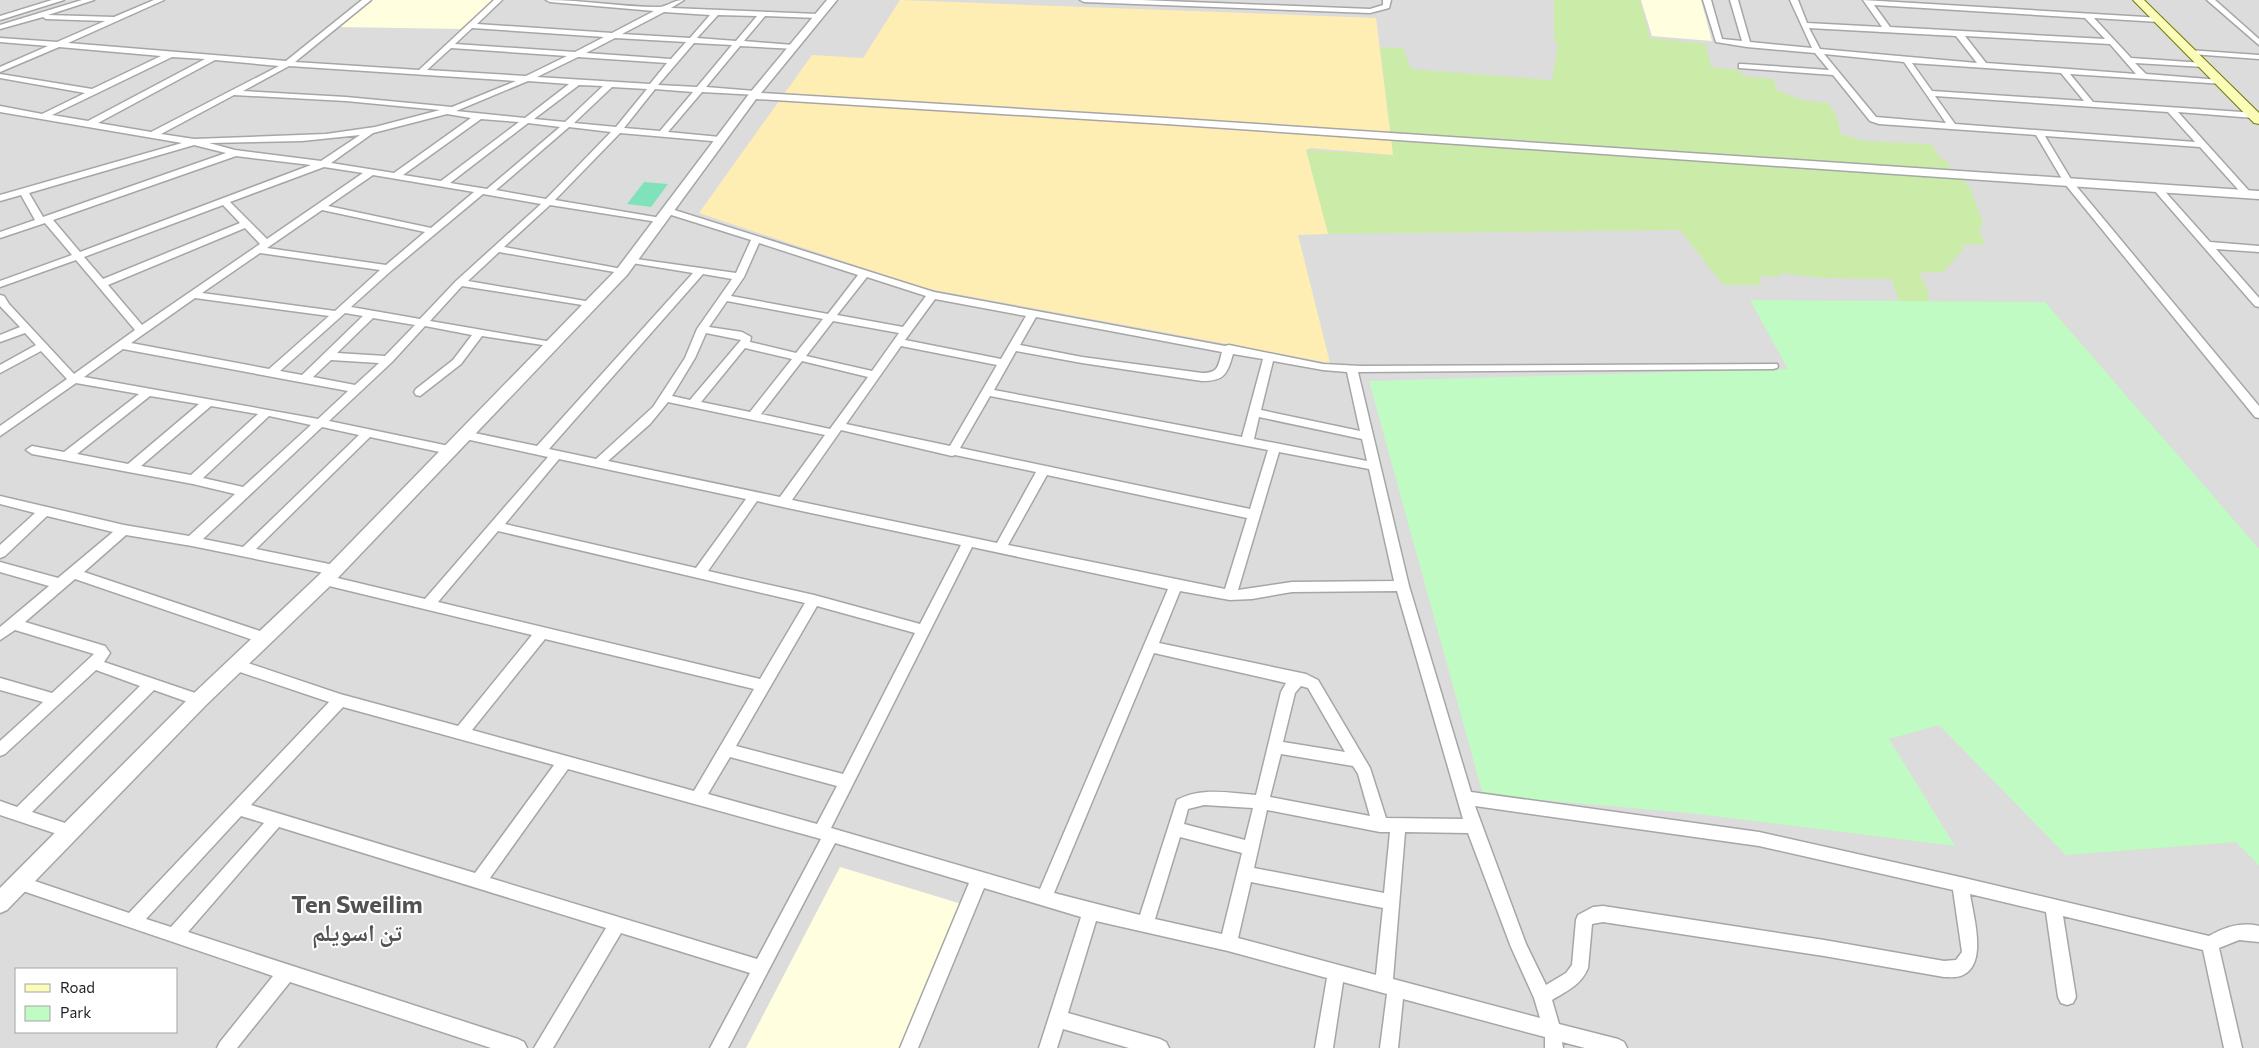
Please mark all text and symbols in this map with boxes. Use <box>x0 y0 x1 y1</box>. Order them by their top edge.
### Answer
district label: Ten Sweilim تن اسويلم <box>291 889 423 949</box>
legend <box>15 968 178 1033</box>
text: Road <box>60 978 95 996</box>
text: Park <box>60 1003 91 1021</box>

